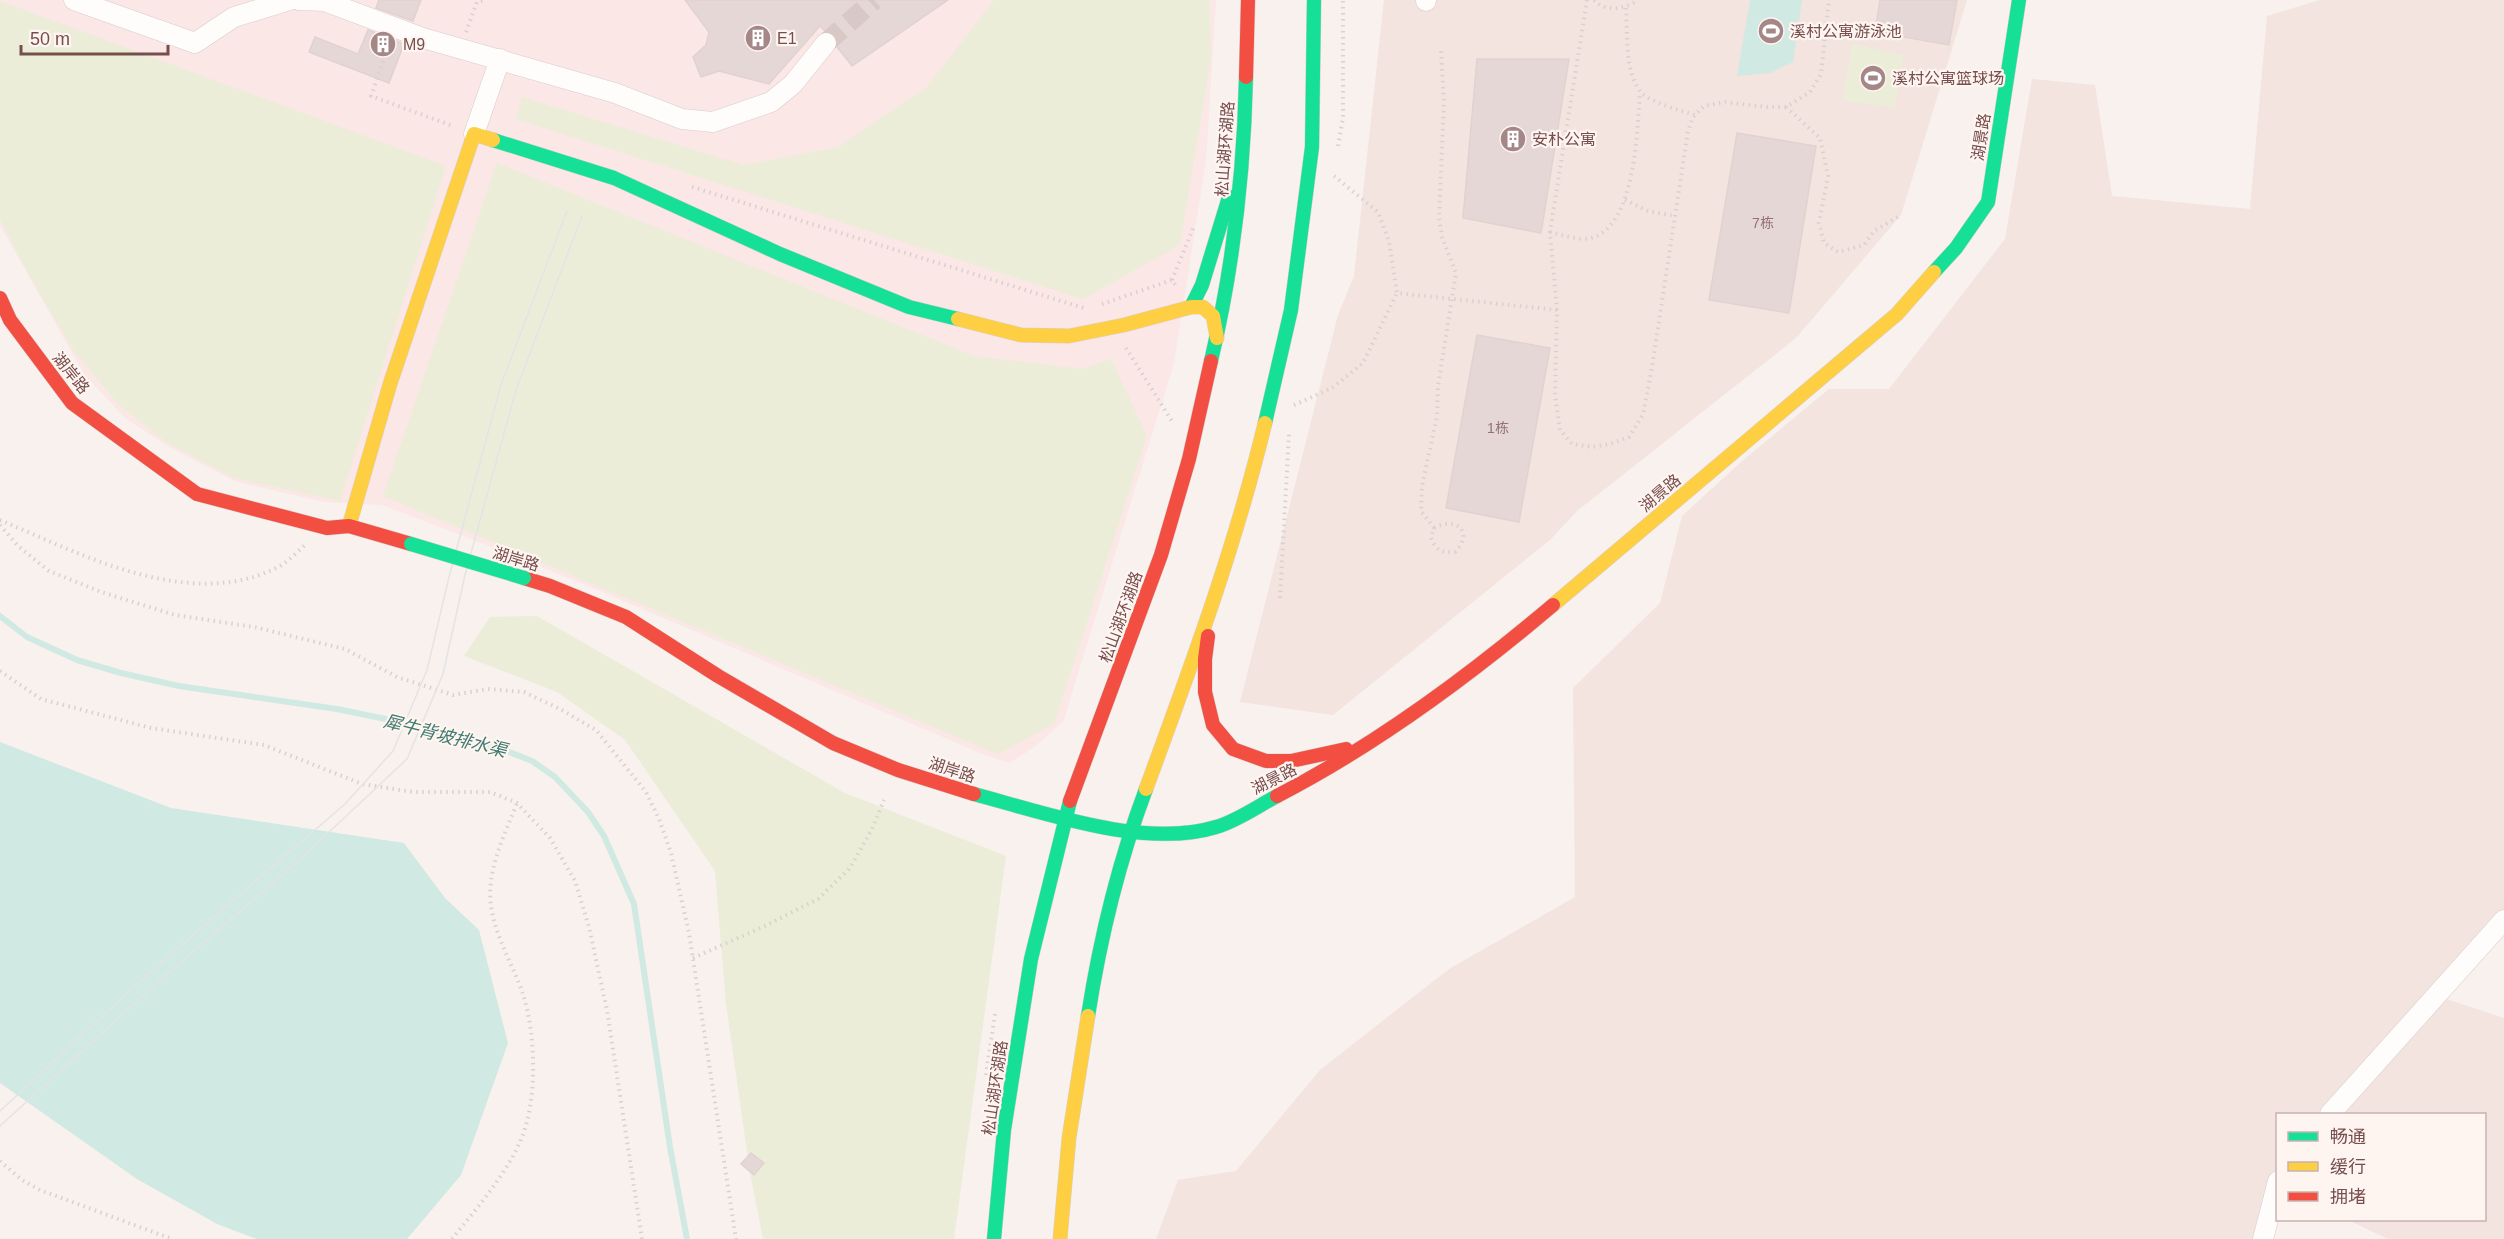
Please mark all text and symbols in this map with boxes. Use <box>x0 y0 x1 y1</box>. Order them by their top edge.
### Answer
sports icon: 溪村公寓游泳池 <box>1756 16 1786 46</box>
scale bar <box>21 18 168 56</box>
building icon: E1 <box>743 23 773 53</box>
place label: 溪村公寓游泳池 <box>1790 23 1902 40</box>
text: 50 m <box>30 29 70 49</box>
building icon: M9 <box>368 29 398 59</box>
place label: E1 <box>777 30 797 47</box>
place label: M9 <box>403 36 425 53</box>
sports icon: 溪村公寓篮球场 <box>1858 63 1888 93</box>
place label: 溪村公寓篮球场 <box>1892 70 2004 87</box>
street label: 松山湖环湖路 <box>1213 101 1237 197</box>
street label: 湖景路 <box>1969 112 1993 162</box>
building icon: 安朴公寓 <box>1498 124 1528 154</box>
place label: 安朴公寓 <box>1532 131 1596 148</box>
house number: 7栋 <box>1752 215 1774 231</box>
street label: 湖岸路 <box>49 349 93 397</box>
house number: 1栋 <box>1487 420 1509 436</box>
street label: 湖景路 <box>1636 471 1684 515</box>
street label: 湖岸路 <box>491 544 541 574</box>
street label: 松山湖环湖路 <box>1097 569 1145 665</box>
water label: 犀牛背坡排水渠 <box>381 711 511 762</box>
street label: 湖岸路 <box>927 754 977 786</box>
street label: 湖景路 <box>1249 761 1299 797</box>
street label: 松山湖环湖路 <box>980 1039 1010 1137</box>
legend <box>2276 1113 2486 1221</box>
text: 畅通 <box>2330 1127 2366 1147</box>
text: 缓行 <box>2330 1157 2366 1177</box>
text: 拥堵 <box>2330 1187 2366 1207</box>

